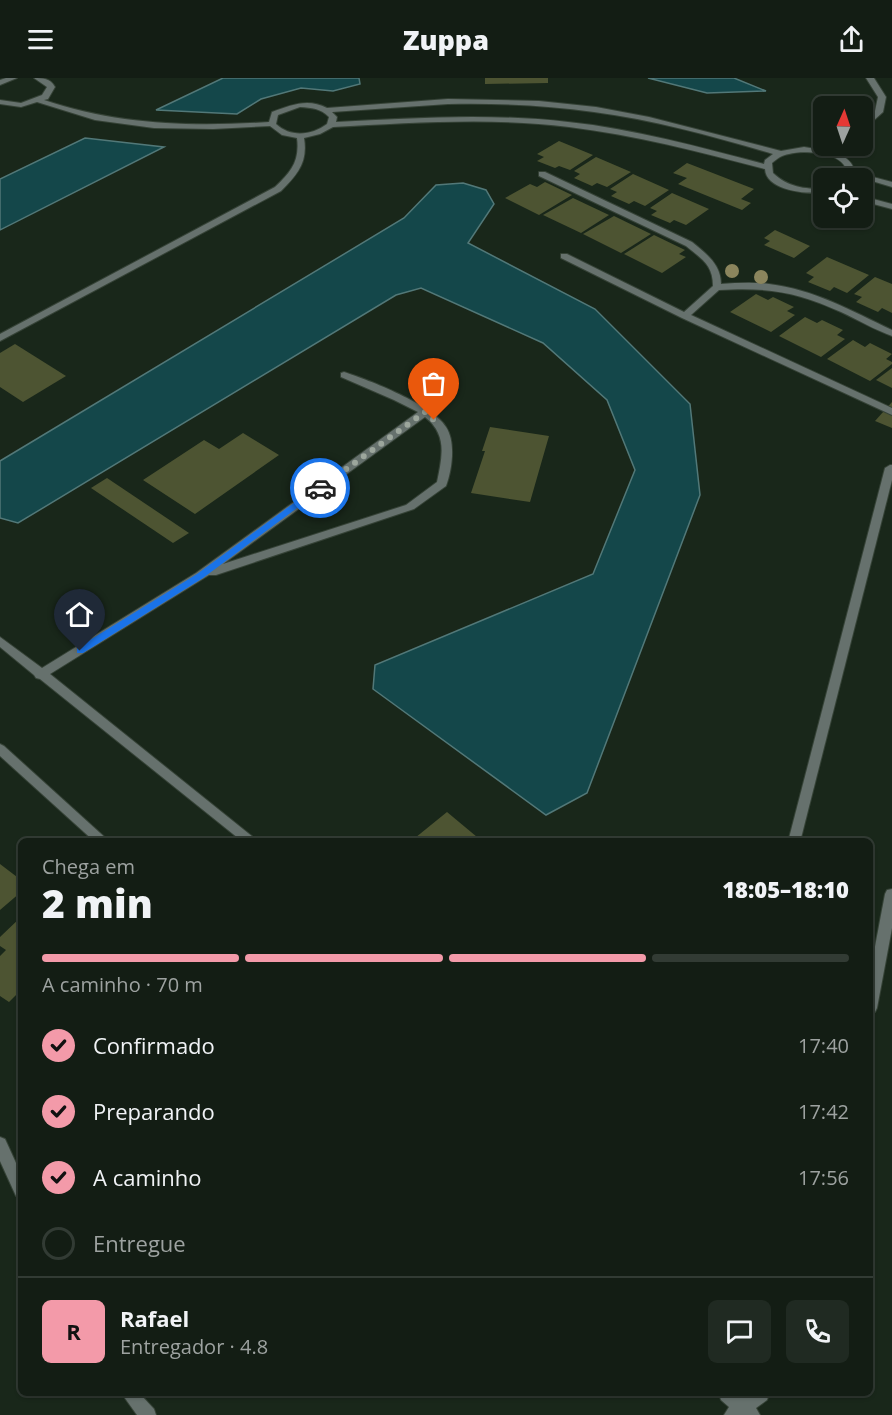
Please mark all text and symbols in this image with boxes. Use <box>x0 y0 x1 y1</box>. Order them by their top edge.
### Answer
text: Zuppa <box>403 21 489 58</box>
icon: menu <box>24 23 57 56</box>
icon: share <box>835 23 868 56</box>
north arrow <box>813 96 873 156</box>
map controls <box>813 96 873 228</box>
button: locate <box>813 168 873 228</box>
pin <box>408 358 459 420</box>
icon: bag <box>417 367 450 400</box>
courier <box>290 458 350 518</box>
icon: car <box>304 472 337 505</box>
pin <box>54 589 105 651</box>
icon: home <box>63 598 96 631</box>
text: Chega em <box>42 853 135 880</box>
text: 18:05–18:10 <box>722 874 849 904</box>
text: 2 min <box>42 876 153 929</box>
text: A caminho · 70 m <box>42 971 203 998</box>
icon: check <box>42 1029 75 1062</box>
text: Confirmado <box>93 1030 215 1060</box>
text: 17:40 <box>798 1032 849 1059</box>
icon: check <box>42 1095 75 1128</box>
text: Preparando <box>93 1096 215 1126</box>
text: 17:42 <box>798 1098 849 1125</box>
icon: check <box>42 1161 75 1194</box>
text: A caminho <box>93 1162 202 1192</box>
text: 17:56 <box>798 1164 849 1191</box>
text: Entregue <box>93 1228 186 1258</box>
button: chat <box>708 1300 771 1363</box>
button: phone <box>786 1300 849 1363</box>
text: Rafael <box>120 1303 189 1333</box>
text: R <box>66 1316 81 1346</box>
text: Entregador · 4.8 <box>120 1333 268 1360</box>

